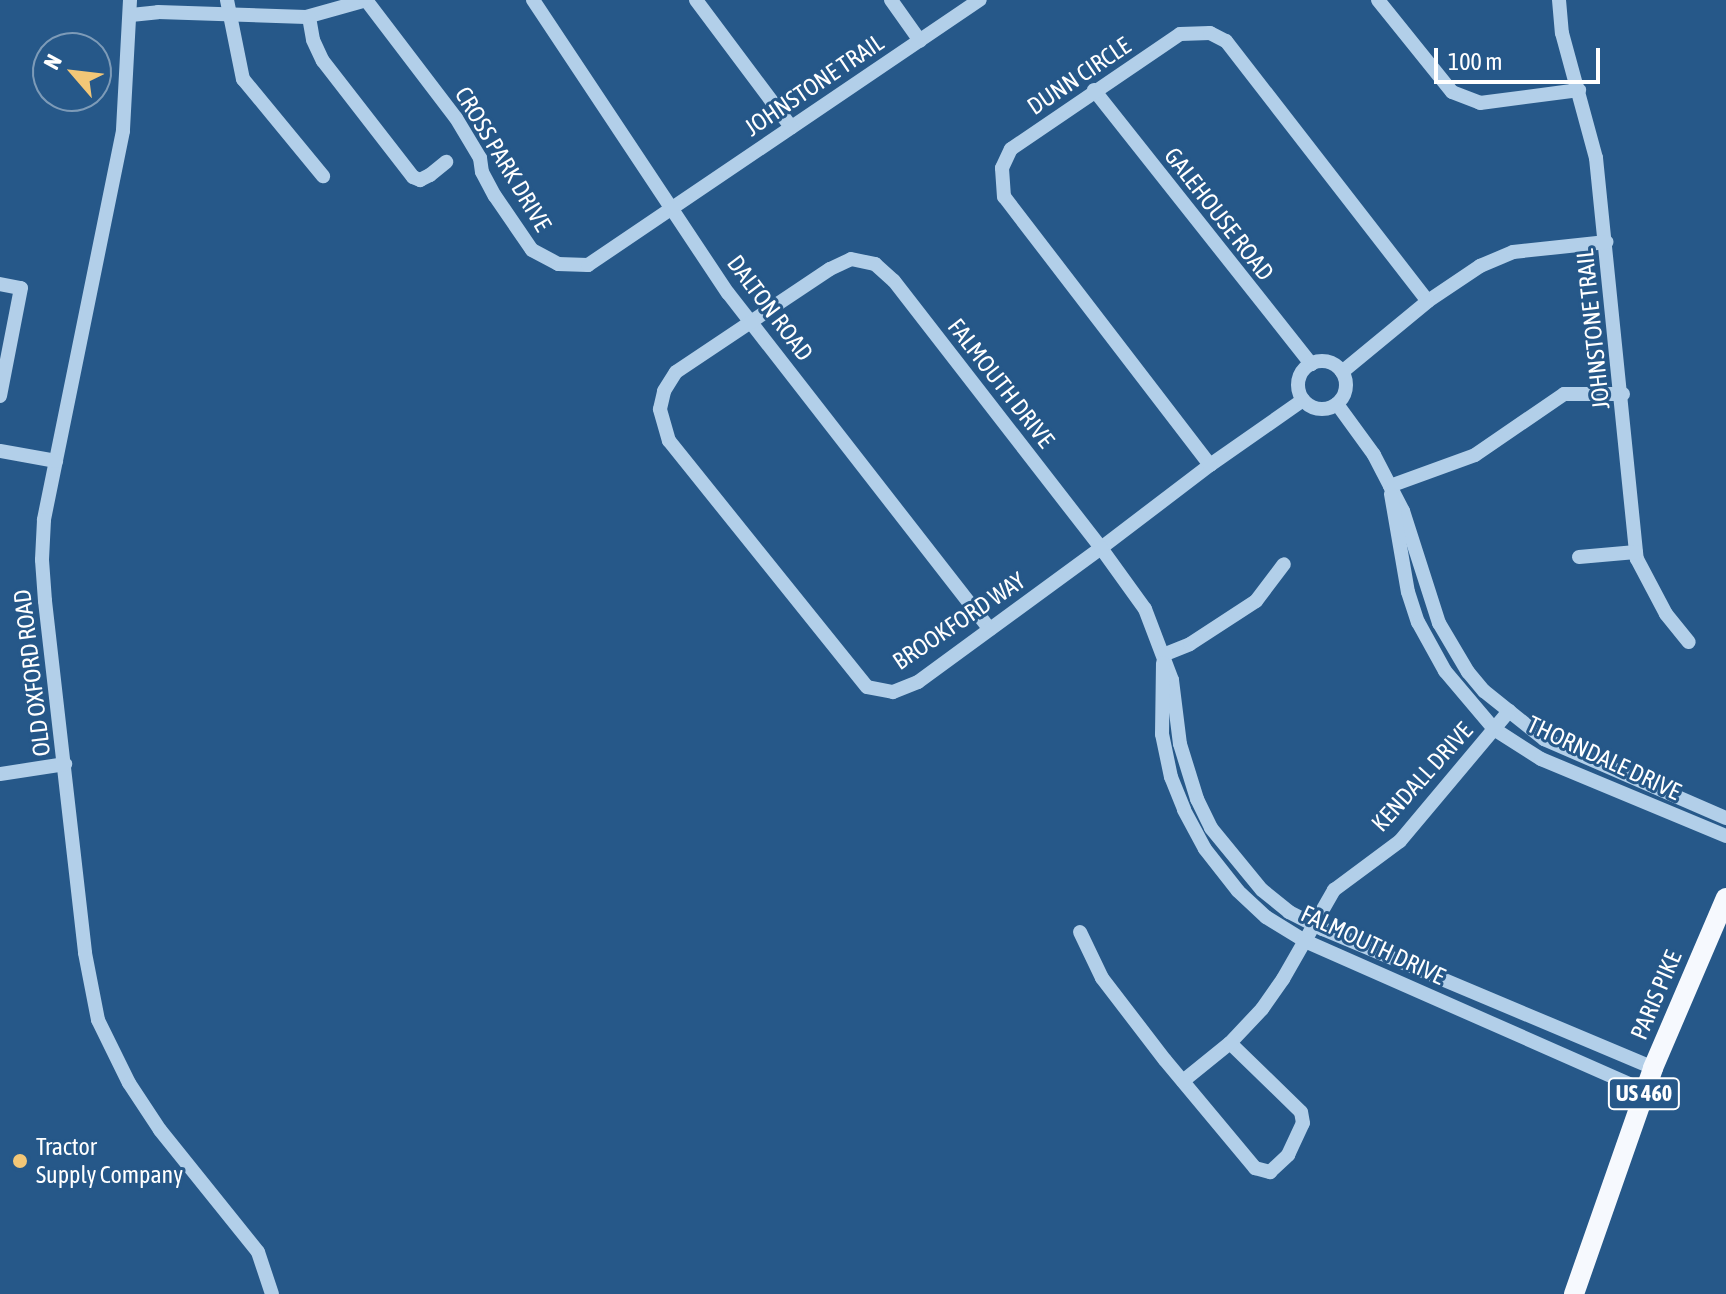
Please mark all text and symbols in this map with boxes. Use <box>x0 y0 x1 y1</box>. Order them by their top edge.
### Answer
street label: JOHNSTONE TRAIL <box>739 28 889 142</box>
street label: DUNN CIRCLE <box>1022 31 1136 121</box>
north arrow <box>32 32 112 112</box>
scale bar <box>1438 32 1604 82</box>
text: 100 m <box>1448 48 1502 75</box>
text: N <box>38 50 67 74</box>
street label: CROSS PARK DRIVE <box>449 82 557 236</box>
street label: GALEHOUSE ROAD <box>1158 142 1280 286</box>
street label: JOHNSTONE TRAIL <box>1570 247 1616 411</box>
street label: DALTON ROAD <box>721 249 819 367</box>
street label: FALMOUTH DRIVE <box>942 313 1060 453</box>
street label: BROOKFORD WAY <box>887 566 1031 676</box>
street label: OLD OXFORD ROAD <box>7 588 57 758</box>
street label: THORNDALE DRIVE <box>1523 710 1685 806</box>
street label: KENDALL DRIVE <box>1366 717 1478 837</box>
street label: FALMOUTH DRIVE <box>1296 899 1450 991</box>
street label: PARIS PIKE <box>1624 946 1688 1044</box>
road number: US 460 <box>1606 1076 1682 1112</box>
place label: Tractor Supply Company <box>36 1133 183 1189</box>
marker: Tractor Supply Company <box>11 1152 29 1170</box>

